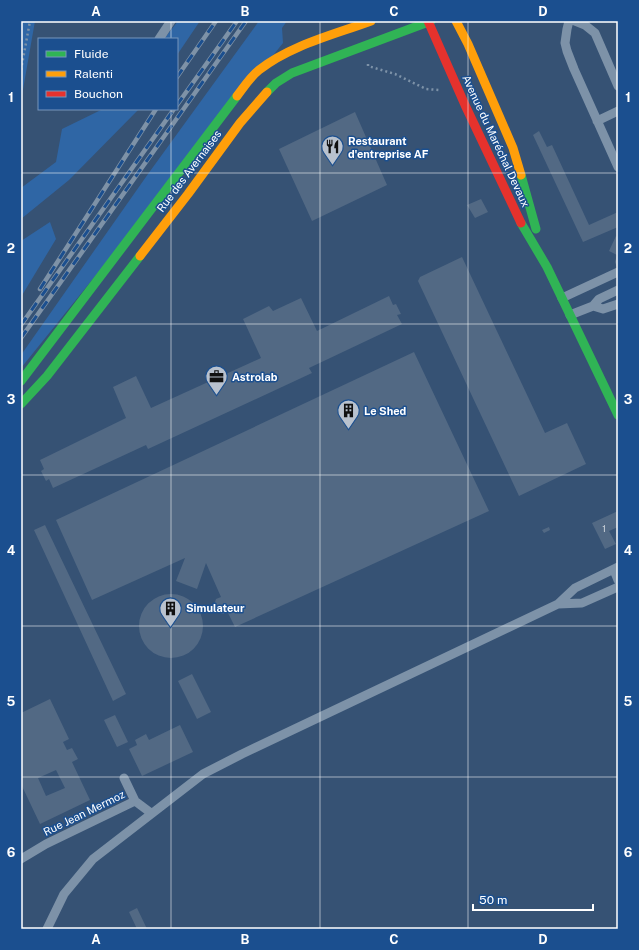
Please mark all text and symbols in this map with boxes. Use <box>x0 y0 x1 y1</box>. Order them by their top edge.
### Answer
text: A <box>91 4 101 19</box>
text: B <box>241 4 250 19</box>
text: C <box>389 4 399 19</box>
text: D <box>538 4 548 19</box>
legend <box>38 38 178 110</box>
text: Fluide <box>74 47 109 61</box>
text: Ralenti <box>74 67 113 81</box>
street label: Avenue du Maréchal Devaux <box>460 73 532 209</box>
text: Bouchon <box>74 87 123 101</box>
text: 1 <box>8 90 14 105</box>
text: 1 <box>625 90 631 105</box>
street label: Rue des Avernaises <box>154 128 224 214</box>
restaurant icon: Restaurant d'entreprise AF <box>320 134 346 167</box>
place label: Restaurant d'entreprise AF <box>348 135 429 160</box>
text: 2 <box>7 241 15 256</box>
text: 2 <box>624 241 632 256</box>
office icon: Astrolab <box>204 364 230 397</box>
place label: Astrolab <box>232 371 278 383</box>
text: 3 <box>7 392 16 407</box>
text: 3 <box>624 392 633 407</box>
building icon: Le Shed <box>335 398 361 431</box>
place label: Le Shed <box>364 405 406 417</box>
house number: 1 <box>602 523 606 534</box>
text: 4 <box>7 543 16 558</box>
text: 4 <box>624 543 633 558</box>
building icon: Simulateur <box>158 595 184 628</box>
place label: Simulateur <box>186 602 245 614</box>
text: 5 <box>7 694 16 709</box>
text: 5 <box>624 694 633 709</box>
street label: Rue Jean Mermoz <box>41 788 127 838</box>
text: 6 <box>7 845 16 860</box>
text: 6 <box>624 845 633 860</box>
scale bar <box>473 886 593 912</box>
text: 50 m <box>479 893 507 907</box>
text: A <box>91 932 101 947</box>
text: B <box>241 932 250 947</box>
text: C <box>389 932 399 947</box>
text: D <box>538 932 548 947</box>

